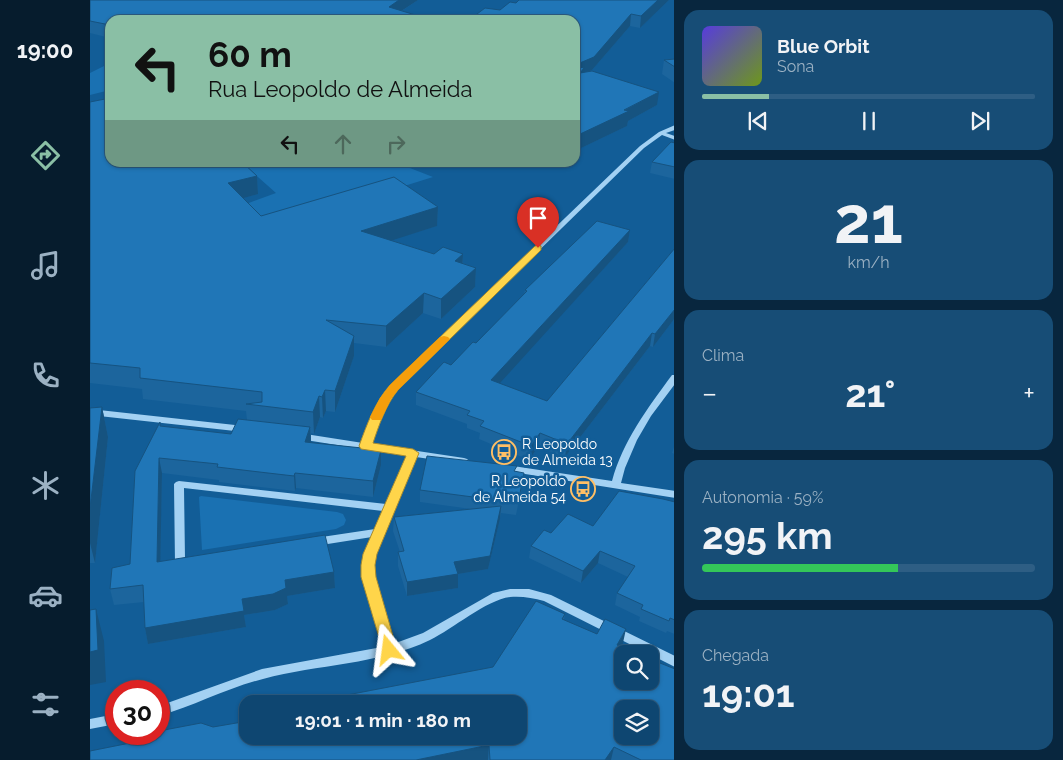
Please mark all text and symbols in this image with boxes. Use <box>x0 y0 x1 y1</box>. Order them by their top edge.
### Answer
text: 60 m <box>208 34 292 75</box>
icon: left <box>125 35 190 100</box>
text: Blue Orbit <box>777 35 869 57</box>
text: 19:00 <box>17 37 73 63</box>
text: Sona <box>777 57 814 76</box>
text: Rua Leopoldo de Almeida <box>208 76 472 102</box>
icon: previous <box>744 107 772 135</box>
icon: pause <box>855 107 883 135</box>
icon: next <box>966 107 994 135</box>
icon: left <box>276 130 304 158</box>
icon: ahead <box>329 130 357 158</box>
icon: right <box>382 130 410 158</box>
icon: directions <box>28 138 63 173</box>
text: 21 <box>834 182 903 258</box>
pin <box>517 197 559 248</box>
icon: arrive <box>524 204 552 232</box>
icon: music <box>28 248 63 283</box>
text: km/h <box>847 253 890 272</box>
text: Clima <box>702 346 744 365</box>
icon: phone <box>28 358 63 393</box>
text: 21° <box>845 371 895 416</box>
text: − <box>702 377 717 410</box>
text: + <box>1023 377 1035 410</box>
place label: R Leopoldo de Almeida 13 <box>522 436 613 468</box>
bus stop icon: R Leopoldo de Almeida 13 <box>491 439 517 465</box>
icon: climate <box>28 468 63 503</box>
place label: R Leopoldo de Almeida 54 <box>473 473 566 505</box>
bus stop icon: R Leopoldo de Almeida 54 <box>570 476 596 502</box>
text: Autonomia · 59% <box>702 488 823 507</box>
text: 295 km <box>702 513 833 558</box>
icon: car <box>28 578 63 613</box>
position arrow <box>362 623 414 675</box>
map controls <box>614 645 659 745</box>
button: search <box>614 645 659 690</box>
text: Chegada <box>702 646 769 665</box>
text: 19:01 <box>702 671 795 716</box>
speed limit sign: 30 <box>105 680 170 745</box>
icon: filters <box>28 687 63 722</box>
button: layers <box>614 700 659 745</box>
text: 19:01 · 1 min · 180 m <box>295 709 471 731</box>

